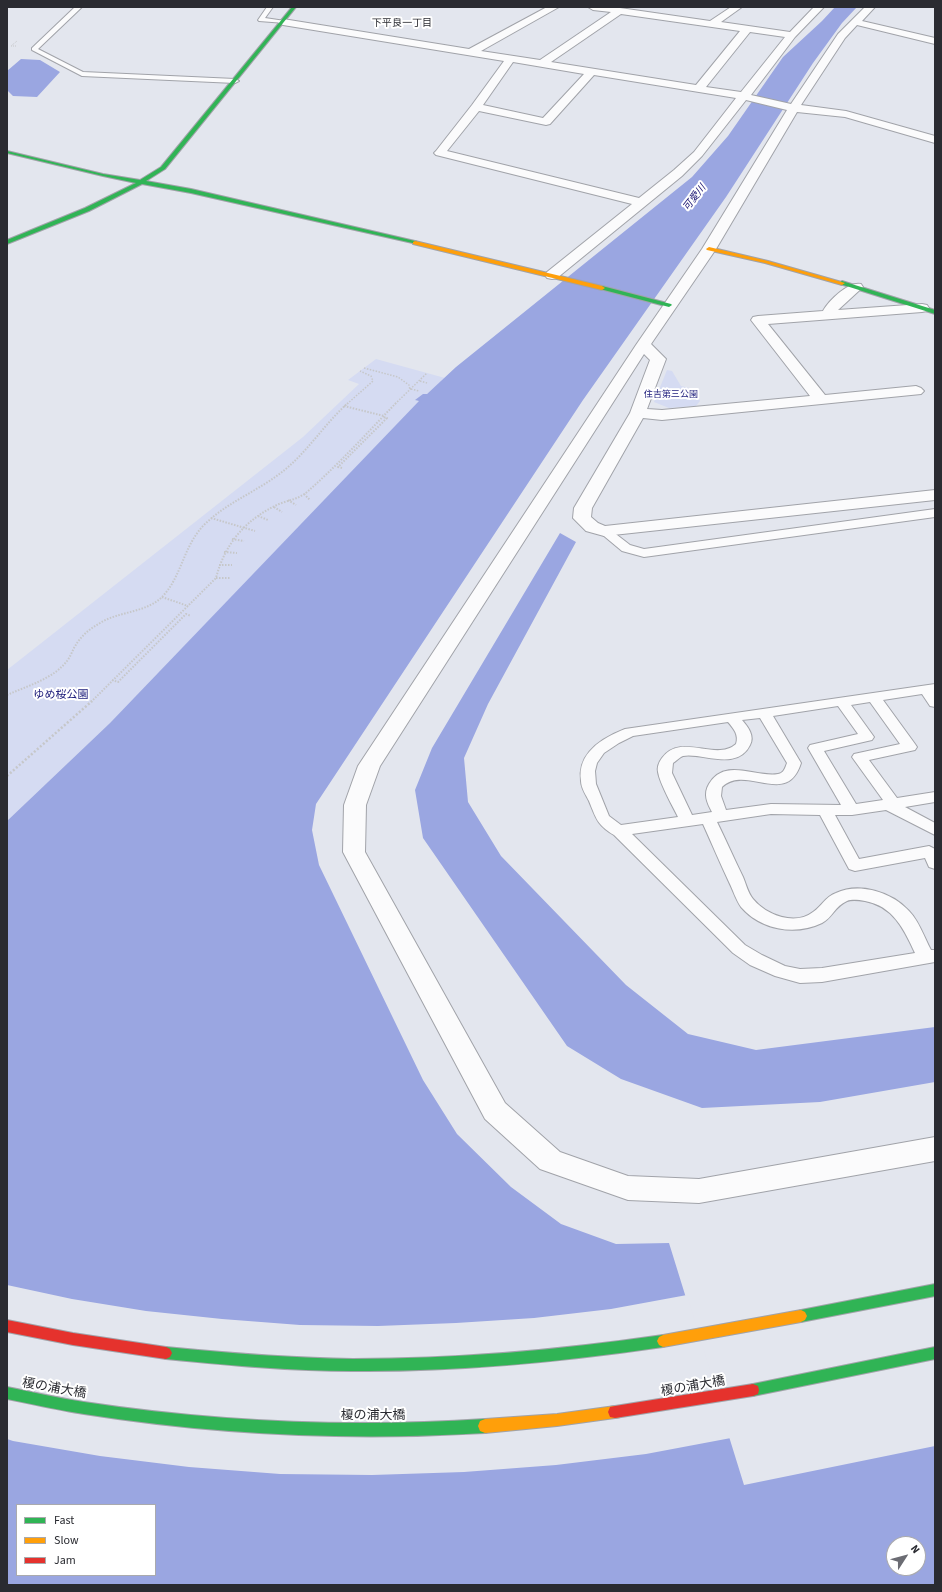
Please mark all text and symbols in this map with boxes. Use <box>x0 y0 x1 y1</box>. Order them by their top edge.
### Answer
district label: 下平良一丁目 <box>372 18 432 30</box>
water label: 可愛川 <box>681 182 709 214</box>
park label: 住吉第三公園 <box>644 390 698 400</box>
park label: ゆめ桜公園 <box>34 689 88 703</box>
street label: 榎の浦大橋 <box>660 1374 726 1400</box>
street label: 榎の浦大橋 <box>21 1376 87 1402</box>
street label: 榎の浦大橋 <box>341 1408 405 1424</box>
legend <box>16 1504 156 1576</box>
text: Fast <box>54 1512 74 1529</box>
text: Slow <box>54 1532 79 1549</box>
north arrow <box>886 1536 926 1576</box>
text: N <box>907 1542 924 1557</box>
text: Jam <box>54 1552 76 1569</box>

